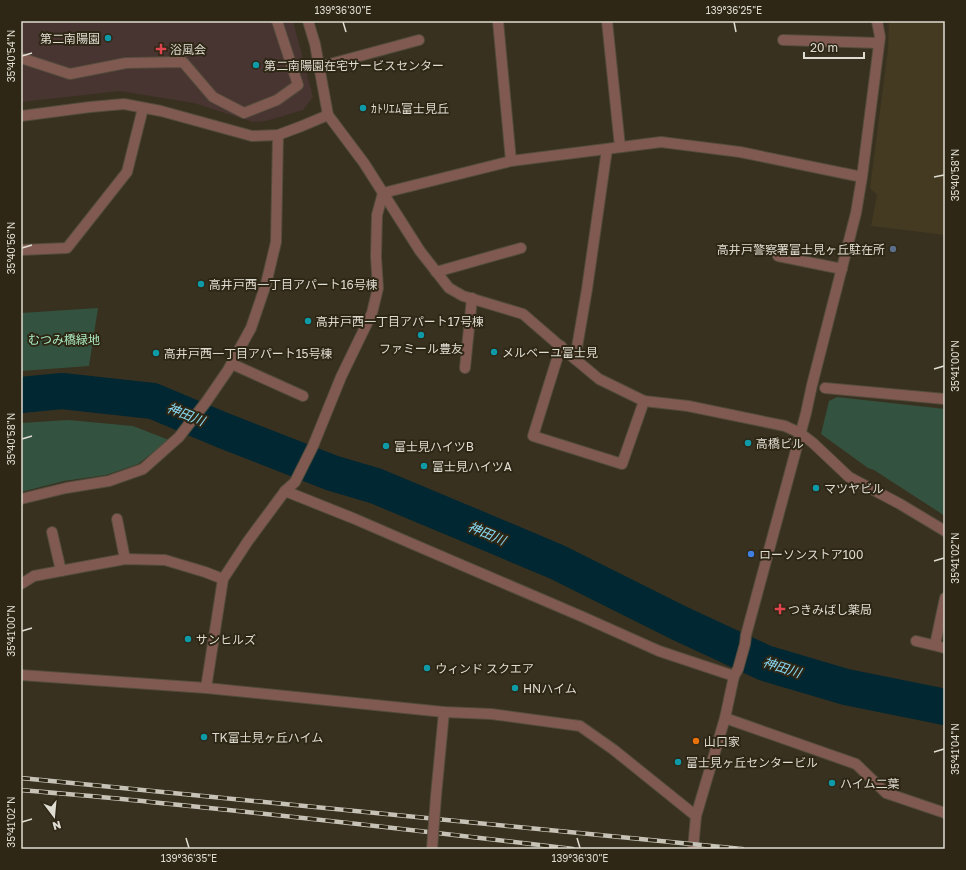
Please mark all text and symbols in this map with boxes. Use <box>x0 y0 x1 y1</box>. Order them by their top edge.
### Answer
text: 139°36'30"E <box>315 4 371 16</box>
text: 139°36'25"E <box>706 4 762 16</box>
text: 35°40'54"N <box>5 30 17 82</box>
place label: 第二南陽園 <box>40 31 100 46</box>
marker: 第二南陽園 <box>103 33 113 43</box>
scale bar <box>804 34 864 60</box>
text: 20 m <box>810 40 838 55</box>
place label: 浴風会 <box>170 42 206 57</box>
marker: 浴風会 <box>155 43 167 55</box>
place label: 第二南陽園在宅サービスセンター <box>264 58 444 73</box>
marker: 第二南陽園在宅サービスセンター <box>251 60 261 70</box>
place label: ｶﾄﾘｴﾑ富士見丘 <box>371 101 449 116</box>
marker: ｶﾄﾘｴﾑ富士見丘 <box>358 103 368 113</box>
text: 35°40'58"N <box>949 149 961 201</box>
text: 35°40'56"N <box>5 222 17 274</box>
place label: 高井戸警察署富士見ヶ丘駐在所 <box>717 242 885 257</box>
marker: 高井戸警察署富士見ヶ丘駐在所 <box>888 244 898 254</box>
place label: 高井戸西一丁目アパート16号棟 <box>209 277 378 292</box>
marker: 高井戸西一丁目アパート16号棟 <box>196 279 206 289</box>
place label: 高井戸西一丁目アパート17号棟 <box>316 314 484 329</box>
marker: 高井戸西一丁目アパート17号棟 <box>303 316 313 326</box>
marker: ファミール豊友 <box>416 330 426 340</box>
park label: むつみ橋緑地 <box>28 332 100 347</box>
text: 35°41'00"N <box>949 340 961 392</box>
place label: ファミール豊友 <box>379 341 463 356</box>
place label: メルベーユ富士見 <box>502 345 598 360</box>
place label: 高井戸西一丁目アパート15号棟 <box>164 346 333 361</box>
marker: メルベーユ富士見 <box>489 347 499 357</box>
marker: 高井戸西一丁目アパート15号棟 <box>151 348 161 358</box>
water label: 神田川 <box>165 399 209 429</box>
text: 35°40'58"N <box>5 413 17 465</box>
place label: 高橋ビル <box>756 436 804 451</box>
marker: 高橋ビル <box>743 438 753 448</box>
place label: 富士見ハイツB <box>394 439 474 454</box>
marker: 富士見ハイツB <box>381 441 391 451</box>
place label: 富士見ハイツA <box>432 459 512 474</box>
marker: 富士見ハイツA <box>419 461 429 471</box>
place label: マツヤビル <box>824 481 884 496</box>
marker: マツヤビル <box>811 483 821 493</box>
water label: 神田川 <box>466 518 510 549</box>
text: 35°41'02"N <box>949 532 961 584</box>
place label: ローソンストア100 <box>759 547 863 562</box>
marker: ローソンストア100 <box>746 549 756 559</box>
place label: つきみばし薬局 <box>788 602 872 617</box>
marker: つきみばし薬局 <box>775 604 785 614</box>
text: 35°41'00"N <box>5 605 17 657</box>
place label: サンヒルズ <box>196 632 256 647</box>
marker: サンヒルズ <box>183 634 193 644</box>
water label: 神田川 <box>761 653 805 681</box>
place label: ウィンド スクエア <box>435 661 534 676</box>
marker: ウィンド スクエア <box>422 663 432 673</box>
place label: HNハイム <box>523 681 577 696</box>
marker: HNハイム <box>510 683 520 693</box>
text: 35°41'04"N <box>949 723 961 775</box>
place label: TK富士見ヶ丘ハイム <box>212 730 323 745</box>
marker: TK富士見ヶ丘ハイム <box>199 732 209 742</box>
place label: 山口家 <box>704 734 740 749</box>
marker: 山口家 <box>691 736 701 746</box>
place label: 富士見ヶ丘センタービル <box>686 755 818 770</box>
marker: 富士見ヶ丘センタービル <box>673 757 683 767</box>
place label: ハイム二葉 <box>840 776 900 791</box>
marker: ハイム二葉 <box>827 778 837 788</box>
text: 35°41'02"N <box>5 796 17 848</box>
north arrow <box>34 796 74 836</box>
text: N <box>51 819 63 833</box>
text: 139°36'35"E <box>161 852 217 864</box>
text: 139°36'30"E <box>552 852 608 864</box>

